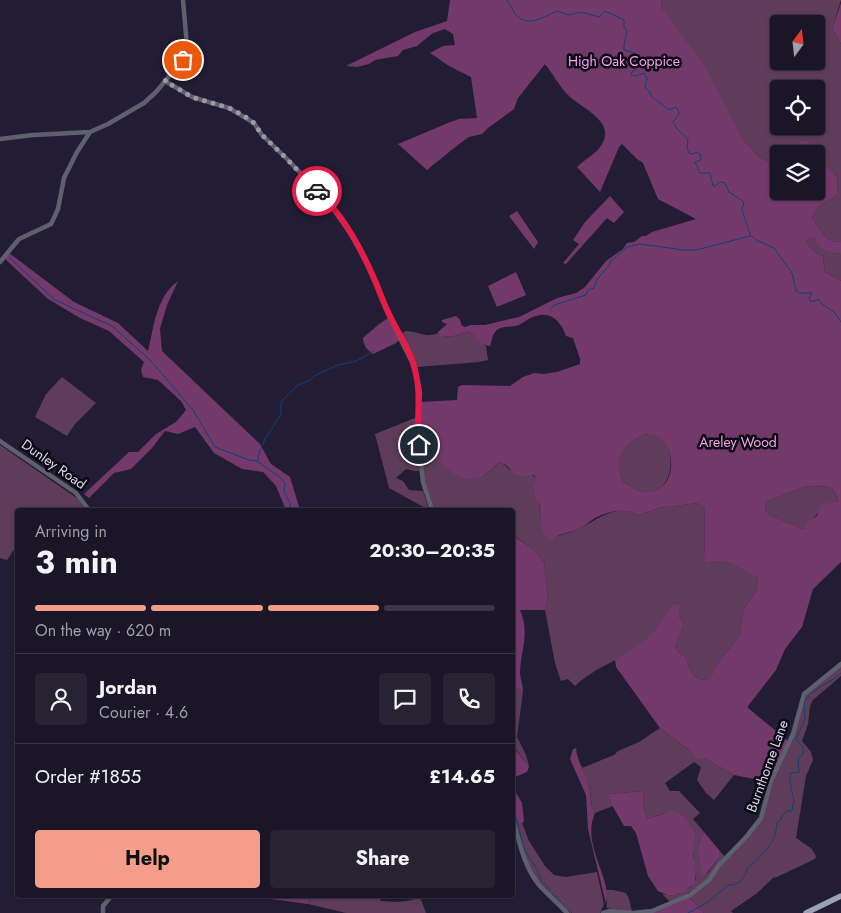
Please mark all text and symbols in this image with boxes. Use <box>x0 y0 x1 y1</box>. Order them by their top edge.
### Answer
north arrow <box>770 15 825 70</box>
map controls <box>770 15 825 200</box>
pin <box>162 39 204 81</box>
icon: bag <box>169 46 197 74</box>
park label: High Oak Coppice <box>568 51 680 71</box>
button: locate <box>770 80 825 135</box>
button: layers <box>770 145 825 200</box>
courier <box>292 166 342 216</box>
icon: car <box>303 177 331 205</box>
pin <box>398 424 440 466</box>
icon: home <box>405 431 433 459</box>
park label: Areley Wood <box>699 432 777 452</box>
street label: Dunley Road <box>18 434 90 494</box>
text: Arriving in <box>35 520 107 543</box>
text: 20:30–20:35 <box>369 537 495 564</box>
text: 3 min <box>35 539 118 585</box>
text: On the way · 620 m <box>35 619 171 642</box>
button: person <box>35 673 87 725</box>
button: chat <box>379 673 431 725</box>
button: phone <box>443 673 495 725</box>
text: Jordan <box>99 674 157 701</box>
text: Courier · 4.6 <box>99 701 188 724</box>
street label: Burnthorne Lane <box>741 717 793 815</box>
text: Order #1855 <box>35 763 141 790</box>
text: £14.65 <box>429 763 495 790</box>
button: Help <box>35 830 260 888</box>
button: Share <box>270 830 495 888</box>

